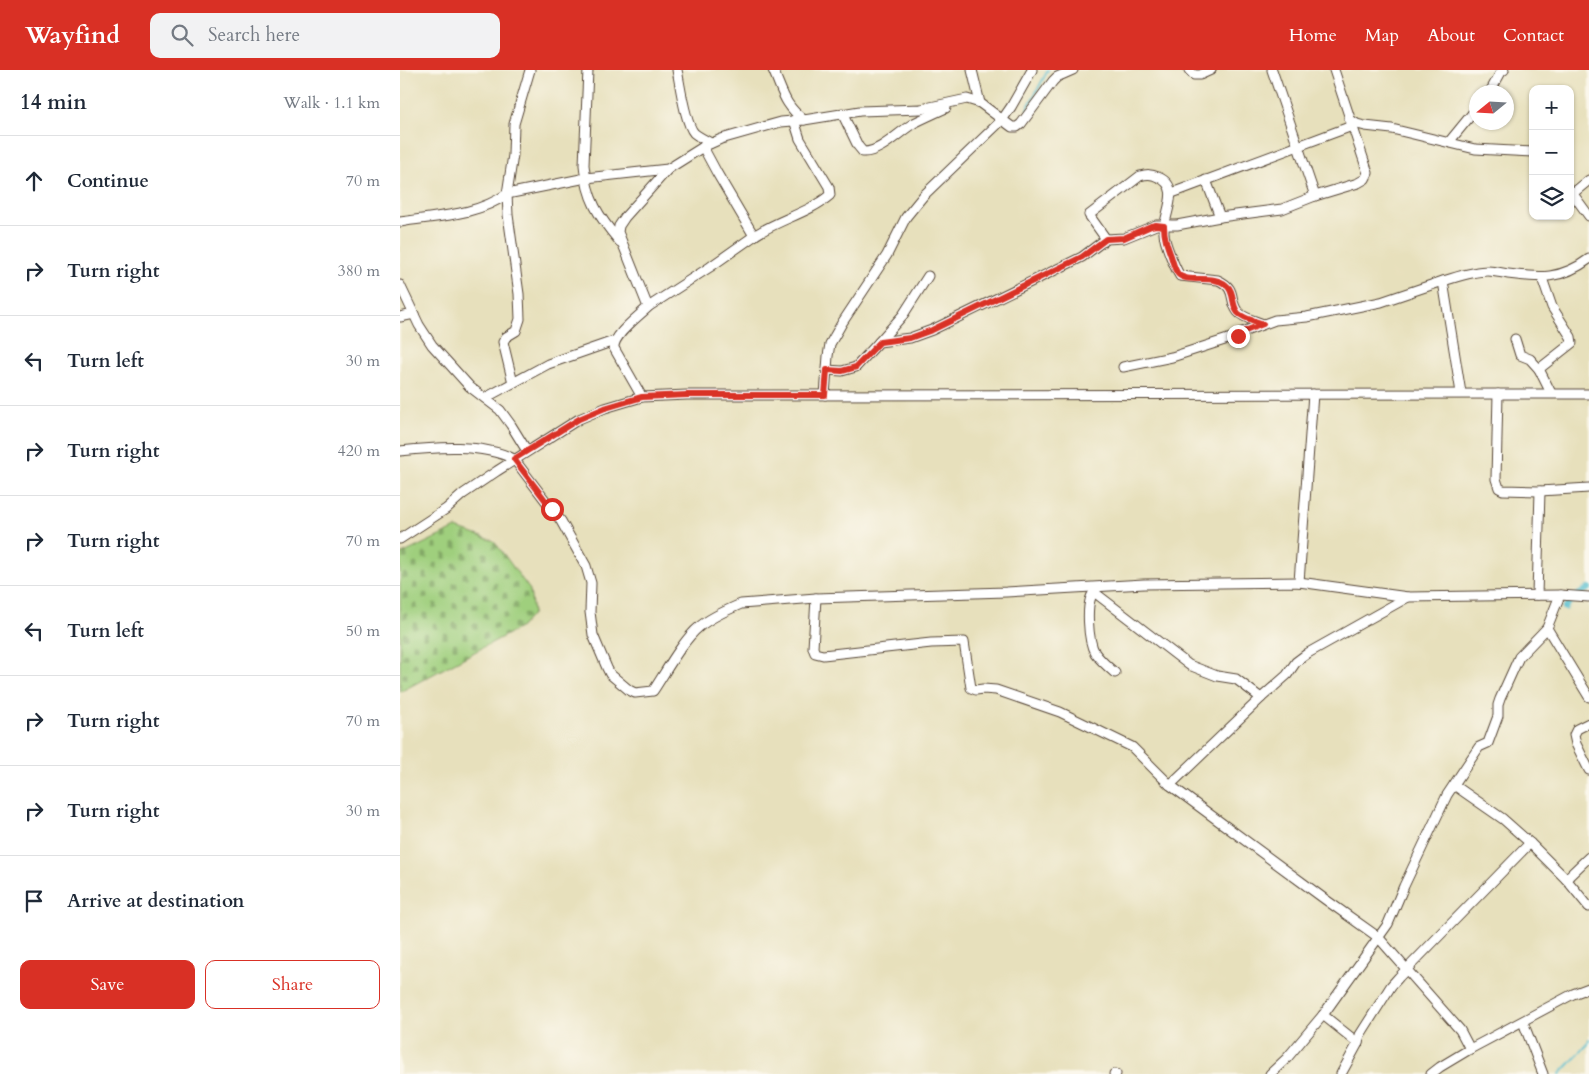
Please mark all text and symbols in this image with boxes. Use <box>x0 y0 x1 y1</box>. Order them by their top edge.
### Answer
search box <box>150 13 500 58</box>
text: Wayfind <box>25 19 120 52</box>
icon: search <box>168 21 196 49</box>
text: Search here <box>208 22 300 48</box>
text: Home <box>1289 23 1337 48</box>
text: Map <box>1365 23 1399 48</box>
text: About <box>1427 23 1475 48</box>
text: Contact <box>1503 23 1564 48</box>
north arrow <box>1469 85 1514 130</box>
map controls <box>1529 85 1574 220</box>
button: + <box>1529 85 1574 130</box>
text: 14 min <box>20 88 87 117</box>
text: Walk · 1.1 km <box>283 92 380 114</box>
button: − <box>1529 130 1574 175</box>
icon: ahead <box>20 167 48 195</box>
text: Continue <box>67 168 149 194</box>
text: 70 m <box>346 170 380 192</box>
button: layers <box>1529 175 1574 220</box>
icon: right <box>20 257 48 285</box>
text: Turn right <box>67 258 159 284</box>
text: 380 m <box>338 260 380 282</box>
route end <box>1227 325 1250 348</box>
icon: left <box>20 347 48 375</box>
text: Turn left <box>67 348 144 374</box>
text: 30 m <box>346 350 380 372</box>
icon: right <box>20 437 48 465</box>
text: Turn right <box>67 438 159 464</box>
text: 420 m <box>338 440 380 462</box>
route start <box>541 498 564 521</box>
icon: right <box>20 527 48 555</box>
text: Turn right <box>67 528 159 554</box>
text: 70 m <box>346 530 380 552</box>
icon: left <box>20 617 48 645</box>
text: Turn left <box>67 618 144 644</box>
text: 50 m <box>346 620 380 642</box>
icon: right <box>20 707 48 735</box>
text: Turn right <box>67 708 159 734</box>
text: 70 m <box>346 710 380 732</box>
icon: right <box>20 797 48 825</box>
text: Turn right <box>67 798 159 824</box>
text: 30 m <box>346 800 380 822</box>
icon: arrive <box>20 887 48 915</box>
text: Arrive at destination <box>67 888 244 914</box>
button: Save <box>20 960 195 1009</box>
button: Share <box>205 960 380 1009</box>

